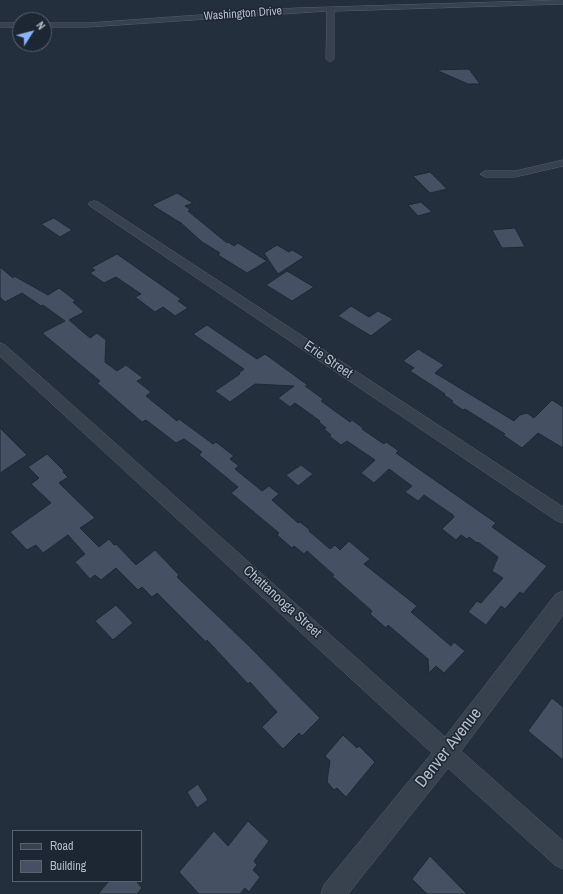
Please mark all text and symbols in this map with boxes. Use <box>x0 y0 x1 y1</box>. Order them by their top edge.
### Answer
street label: Washington Drive <box>203 4 283 24</box>
north arrow <box>12 12 52 52</box>
text: N <box>33 19 48 32</box>
street label: Erie Street <box>301 338 355 382</box>
street label: Chattanooga Street <box>239 562 325 642</box>
street label: Denver Avenue <box>411 704 487 792</box>
legend <box>12 830 142 882</box>
text: Road <box>50 838 74 854</box>
text: Building <box>50 858 86 874</box>

